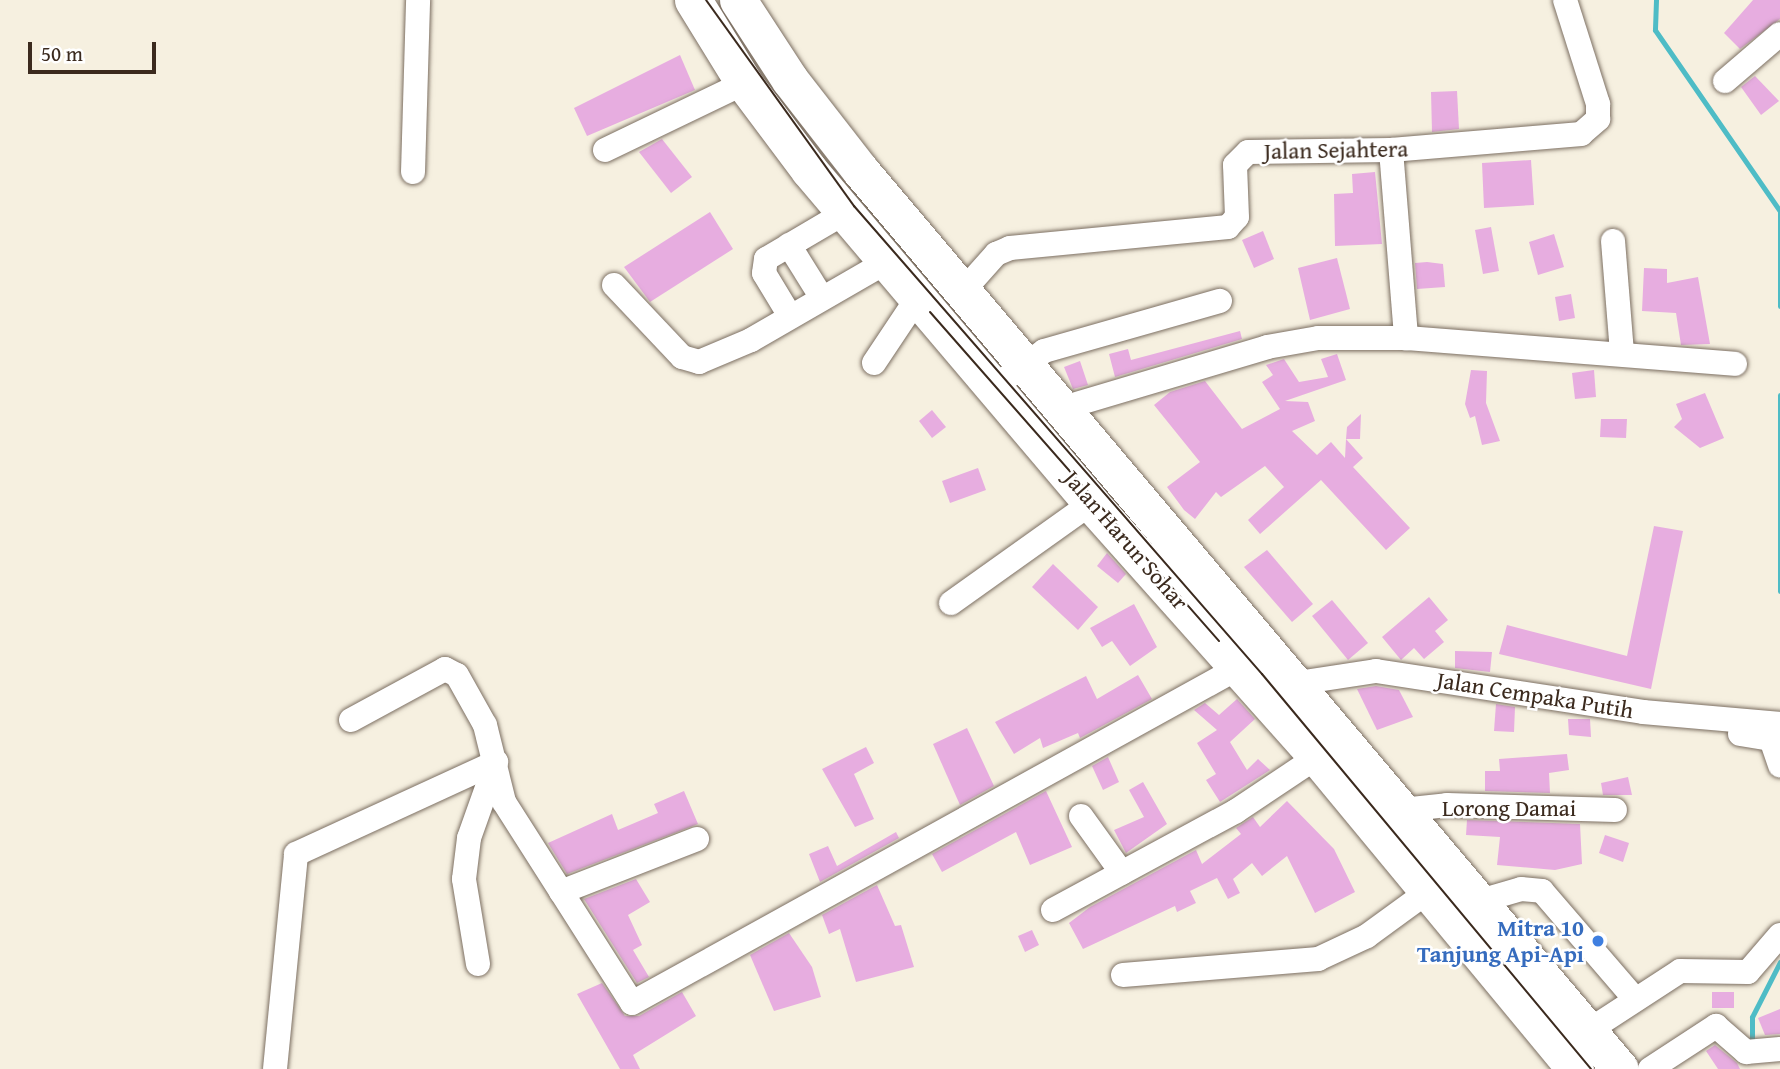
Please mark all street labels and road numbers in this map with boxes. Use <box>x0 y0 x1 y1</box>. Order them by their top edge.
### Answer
street label: Jalan Sejahtera <box>1264 135 1408 165</box>
street label: Jalan Harun Sohar <box>1058 465 1194 615</box>
street label: Jalan Cempaka Putih <box>1435 666 1635 724</box>
street label: Lorong Damai <box>1442 794 1576 822</box>

